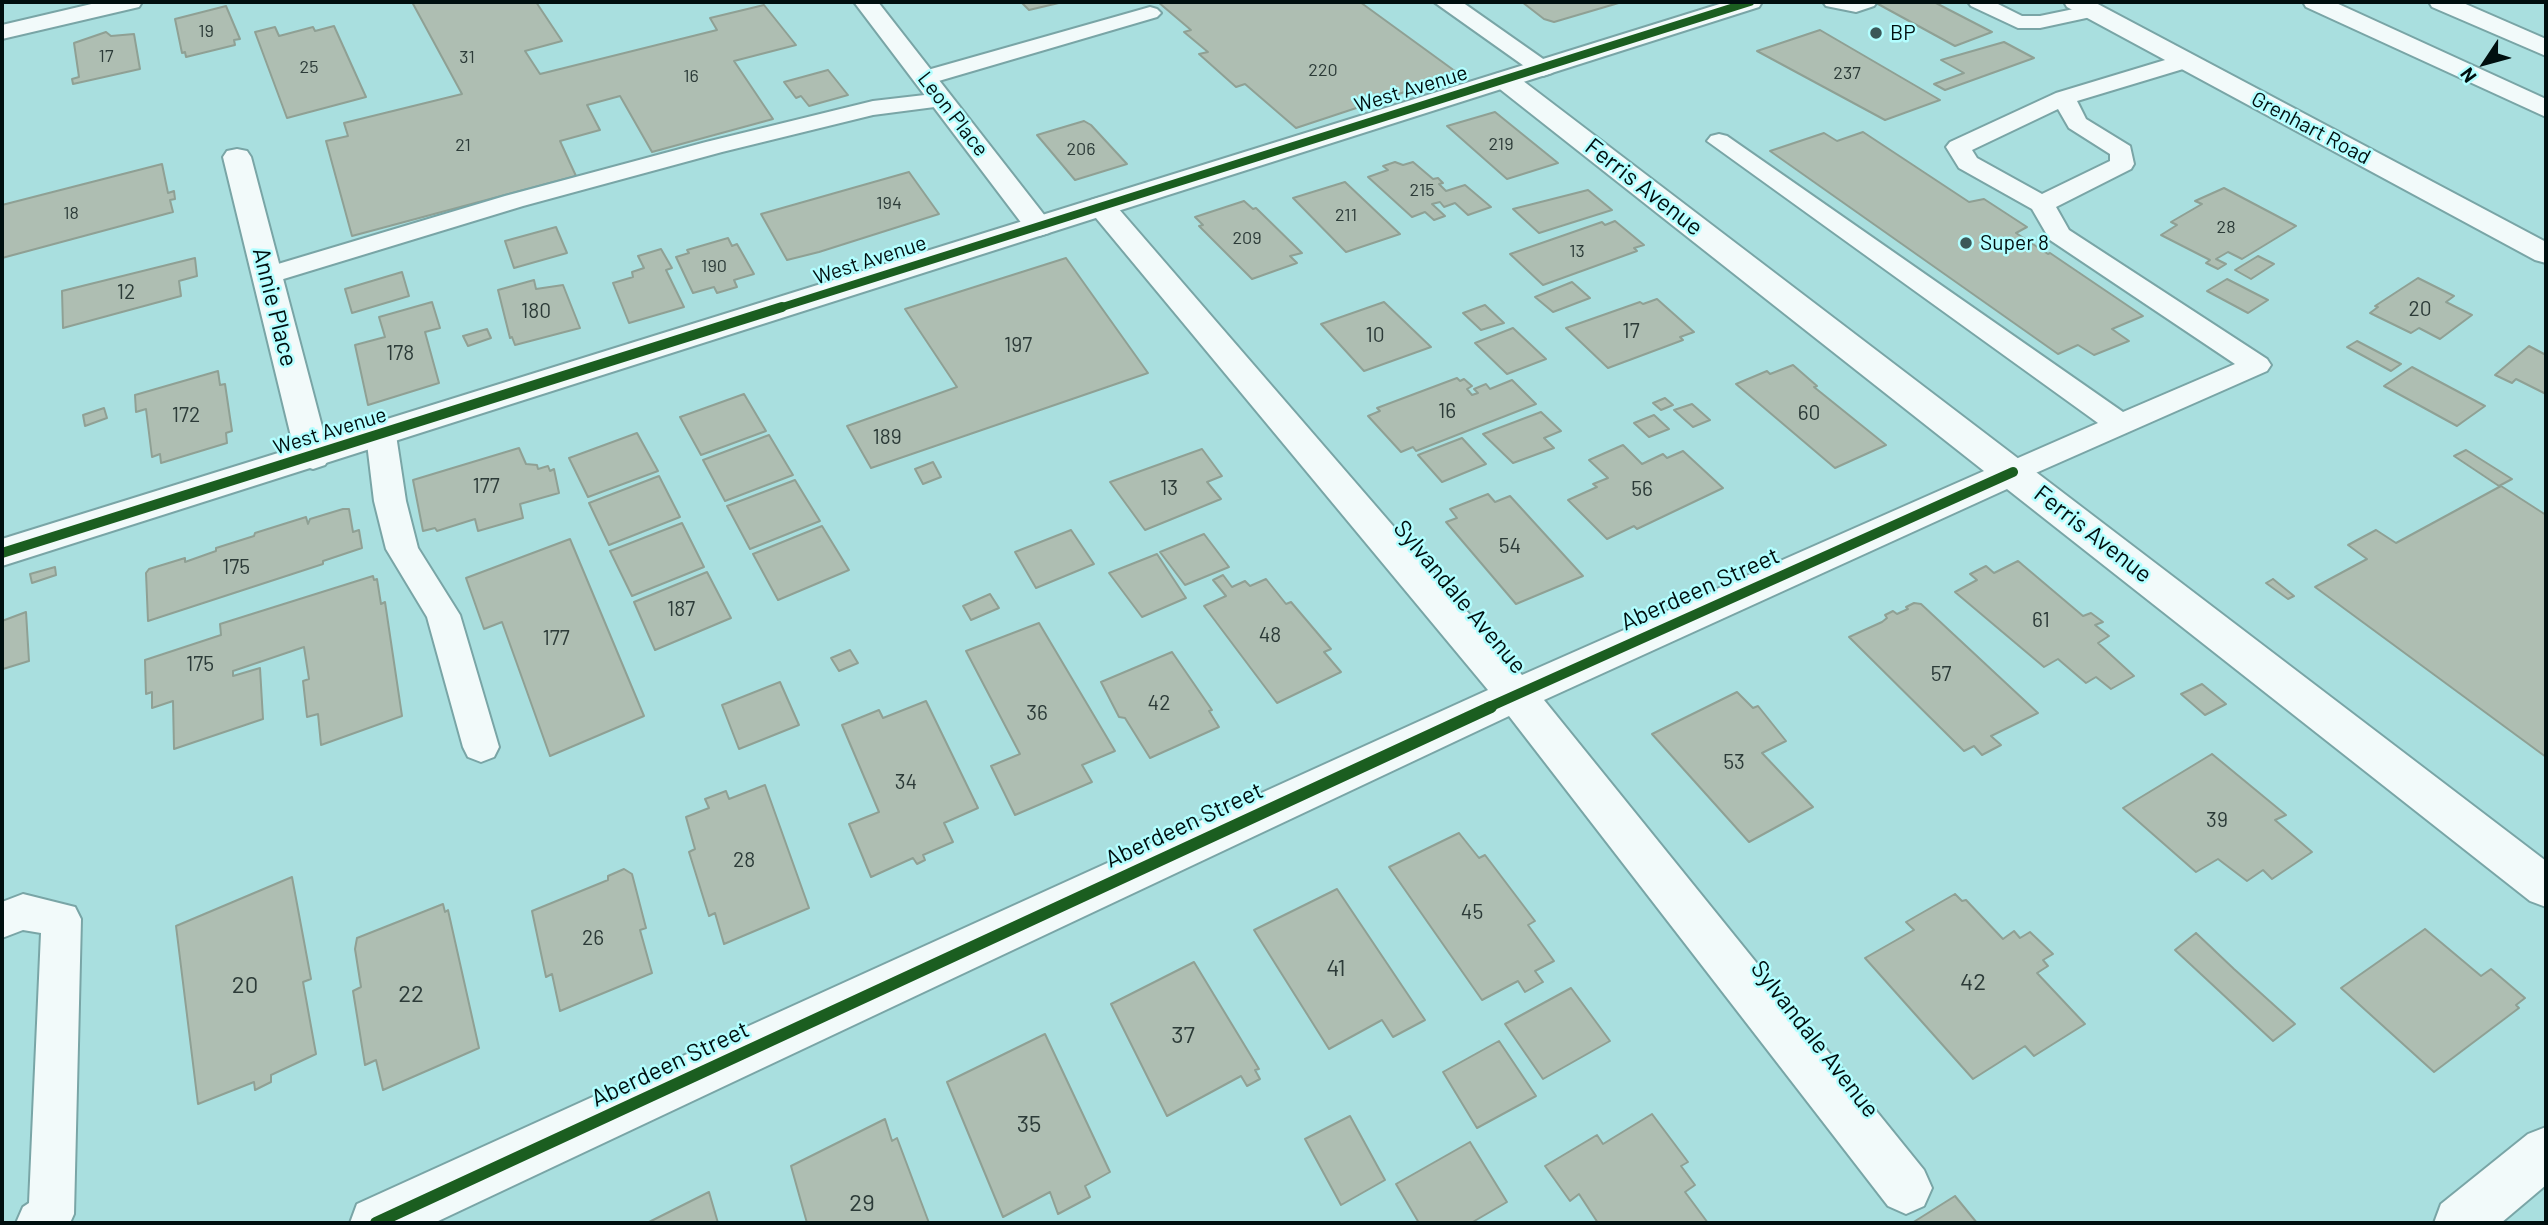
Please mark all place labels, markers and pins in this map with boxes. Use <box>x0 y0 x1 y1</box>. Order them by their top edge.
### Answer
place label: BP <box>1890 20 1916 46</box>
marker: BP <box>1868 25 1884 41</box>
place label: Super 8 <box>1980 230 2049 256</box>
marker: Super 8 <box>1958 235 1974 251</box>

